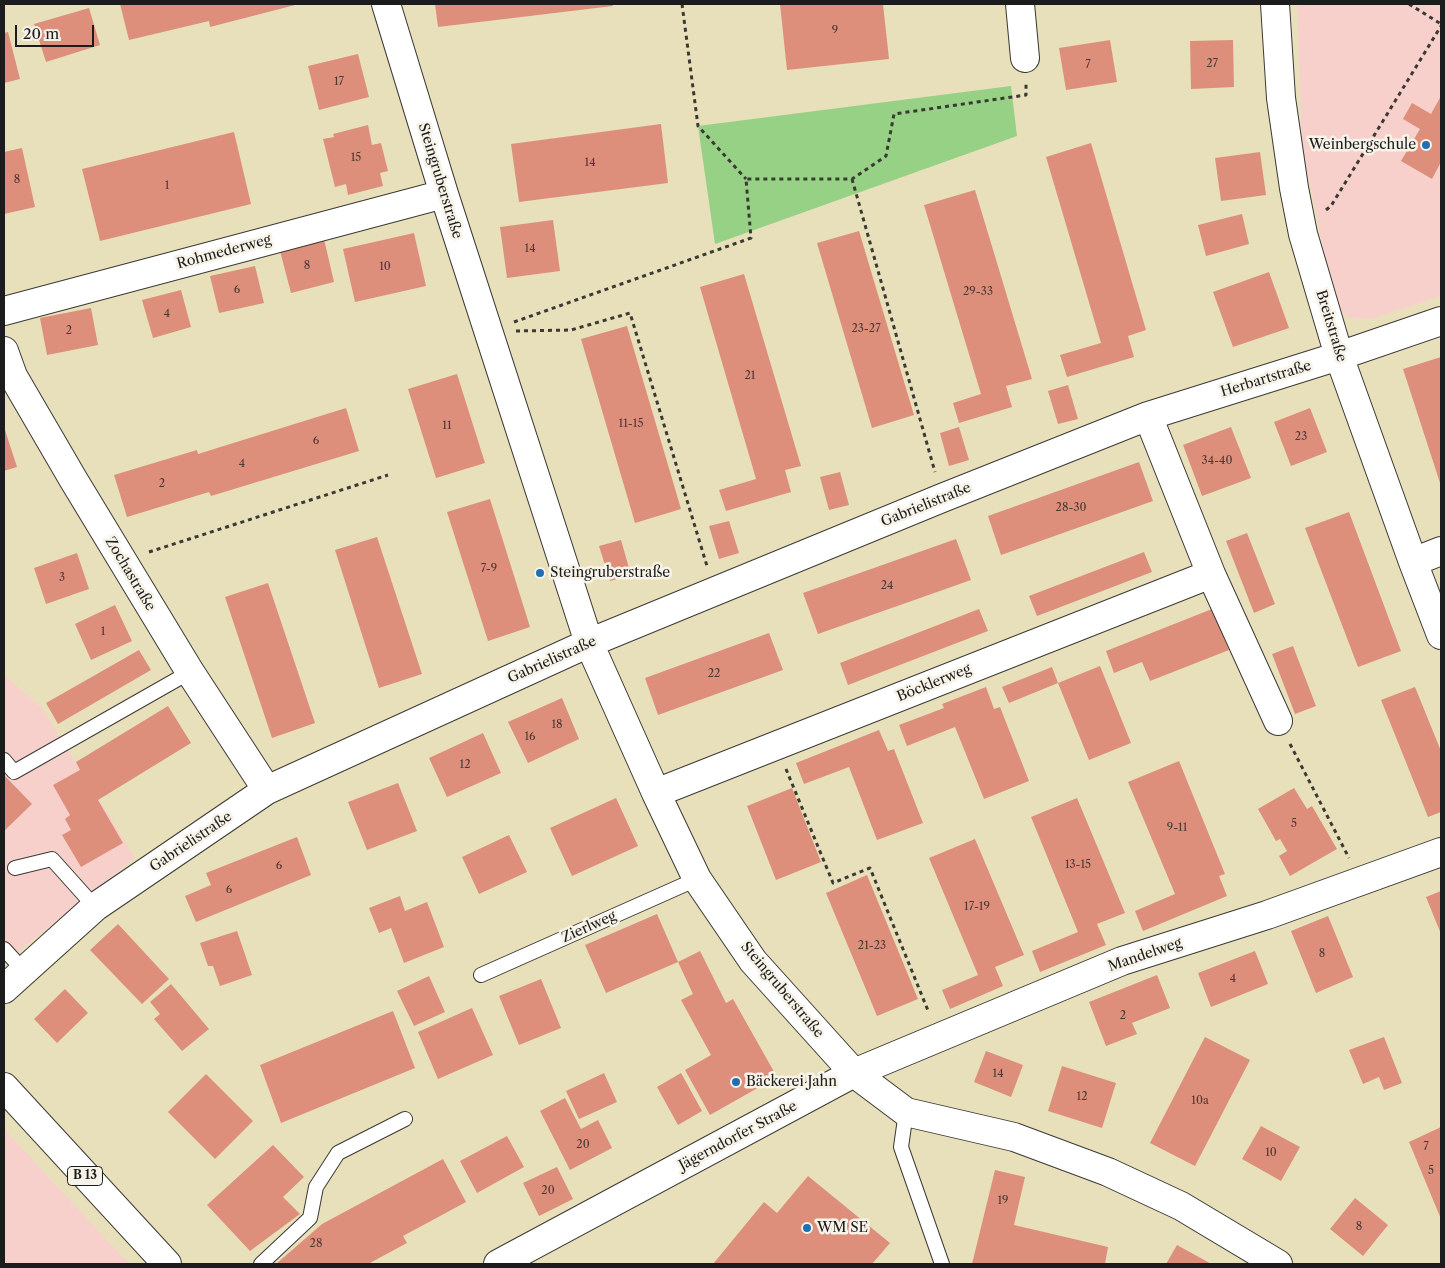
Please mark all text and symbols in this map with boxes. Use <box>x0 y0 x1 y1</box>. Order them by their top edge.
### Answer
scale bar <box>18 15 96 47</box>
text: 20 m <box>23 24 59 43</box>
house number: 9 <box>832 24 838 38</box>
house number: 27 <box>1206 57 1218 71</box>
house number: 7 <box>1085 58 1091 72</box>
house number: 17 <box>334 75 344 89</box>
street label: Steingruberstraße <box>414 121 466 241</box>
place label: Weinbergschule <box>1309 137 1416 153</box>
marker: Weinbergschule <box>1420 139 1432 151</box>
house number: 15 <box>351 151 361 165</box>
house number: 14 <box>585 156 595 170</box>
house number: 8 <box>14 173 20 187</box>
house number: 1 <box>165 179 169 193</box>
street label: Rohmederweg <box>175 231 273 273</box>
house number: 14 <box>525 242 535 256</box>
house number: 8 <box>304 259 310 273</box>
house number: 10 <box>379 260 391 274</box>
house number: 6 <box>234 283 240 297</box>
house number: 29-33 <box>963 285 993 299</box>
street label: Breitstraße <box>1312 288 1350 364</box>
house number: 4 <box>164 307 170 321</box>
house number: 23-27 <box>851 322 881 336</box>
house number: 2 <box>66 324 72 338</box>
street label: Herbartstraße <box>1219 357 1313 401</box>
house number: 21 <box>745 369 755 383</box>
house number: 11-15 <box>619 417 643 431</box>
house number: 11 <box>442 419 452 433</box>
house number: 23 <box>1295 430 1307 444</box>
house number: 6 <box>313 434 319 448</box>
house number: 34-40 <box>1202 454 1232 468</box>
house number: 4 <box>239 457 245 471</box>
house number: 2 <box>159 477 165 491</box>
street label: Gabrielistraße <box>879 479 973 531</box>
house number: 28-30 <box>1056 501 1086 515</box>
street label: Zochastraße <box>101 534 159 614</box>
house number: 7-9 <box>481 562 497 576</box>
place label: Steingruberstraße <box>550 565 670 581</box>
marker: Steingruberstraße <box>534 567 546 579</box>
house number: 3 <box>59 571 65 585</box>
house number: 24 <box>881 579 893 593</box>
house number: 1 <box>101 625 105 639</box>
street label: Gabrielistraße <box>505 633 599 687</box>
street label: Böcklerweg <box>895 661 973 705</box>
house number: 22 <box>708 667 720 681</box>
house number: 18 <box>551 718 563 732</box>
house number: 16 <box>524 730 536 744</box>
house number: 12 <box>460 758 470 772</box>
street label: Gabrielistraße <box>147 808 235 876</box>
house number: 5 <box>1291 817 1297 831</box>
house number: 9-11 <box>1167 821 1187 835</box>
house number: 13-15 <box>1065 858 1091 872</box>
house number: 6 <box>276 859 282 873</box>
house number: 6 <box>226 883 232 897</box>
house number: 17-19 <box>964 900 990 914</box>
street label: Zierlweg <box>559 908 619 946</box>
street label: Mandelweg <box>1106 935 1184 975</box>
street label: Steingruberstraße <box>737 939 827 1041</box>
house number: 21-23 <box>858 939 886 953</box>
house number: 8 <box>1319 947 1325 961</box>
house number: 4 <box>1230 972 1236 986</box>
house number: 2 <box>1120 1009 1126 1023</box>
house number: 14 <box>993 1067 1003 1081</box>
place label: Bäckerei Jahn <box>746 1074 837 1090</box>
marker: Bäckerei Jahn <box>730 1076 742 1088</box>
house number: 12 <box>1077 1090 1087 1104</box>
house number: 10a <box>1191 1094 1209 1108</box>
street label: Jägerndorfer Straße <box>676 1098 800 1174</box>
house number: 20 <box>576 1138 590 1152</box>
house number: 7 <box>1423 1140 1429 1154</box>
house number: 10 <box>1265 1146 1277 1160</box>
house number: 5 <box>1428 1164 1434 1178</box>
road number: B 13 <box>68 1166 102 1186</box>
house number: 20 <box>541 1184 555 1198</box>
house number: 19 <box>997 1194 1009 1208</box>
place label: WM SE <box>817 1220 868 1236</box>
house number: 8 <box>1356 1220 1362 1234</box>
marker: WM SE <box>801 1222 813 1234</box>
house number: 28 <box>310 1237 322 1251</box>

